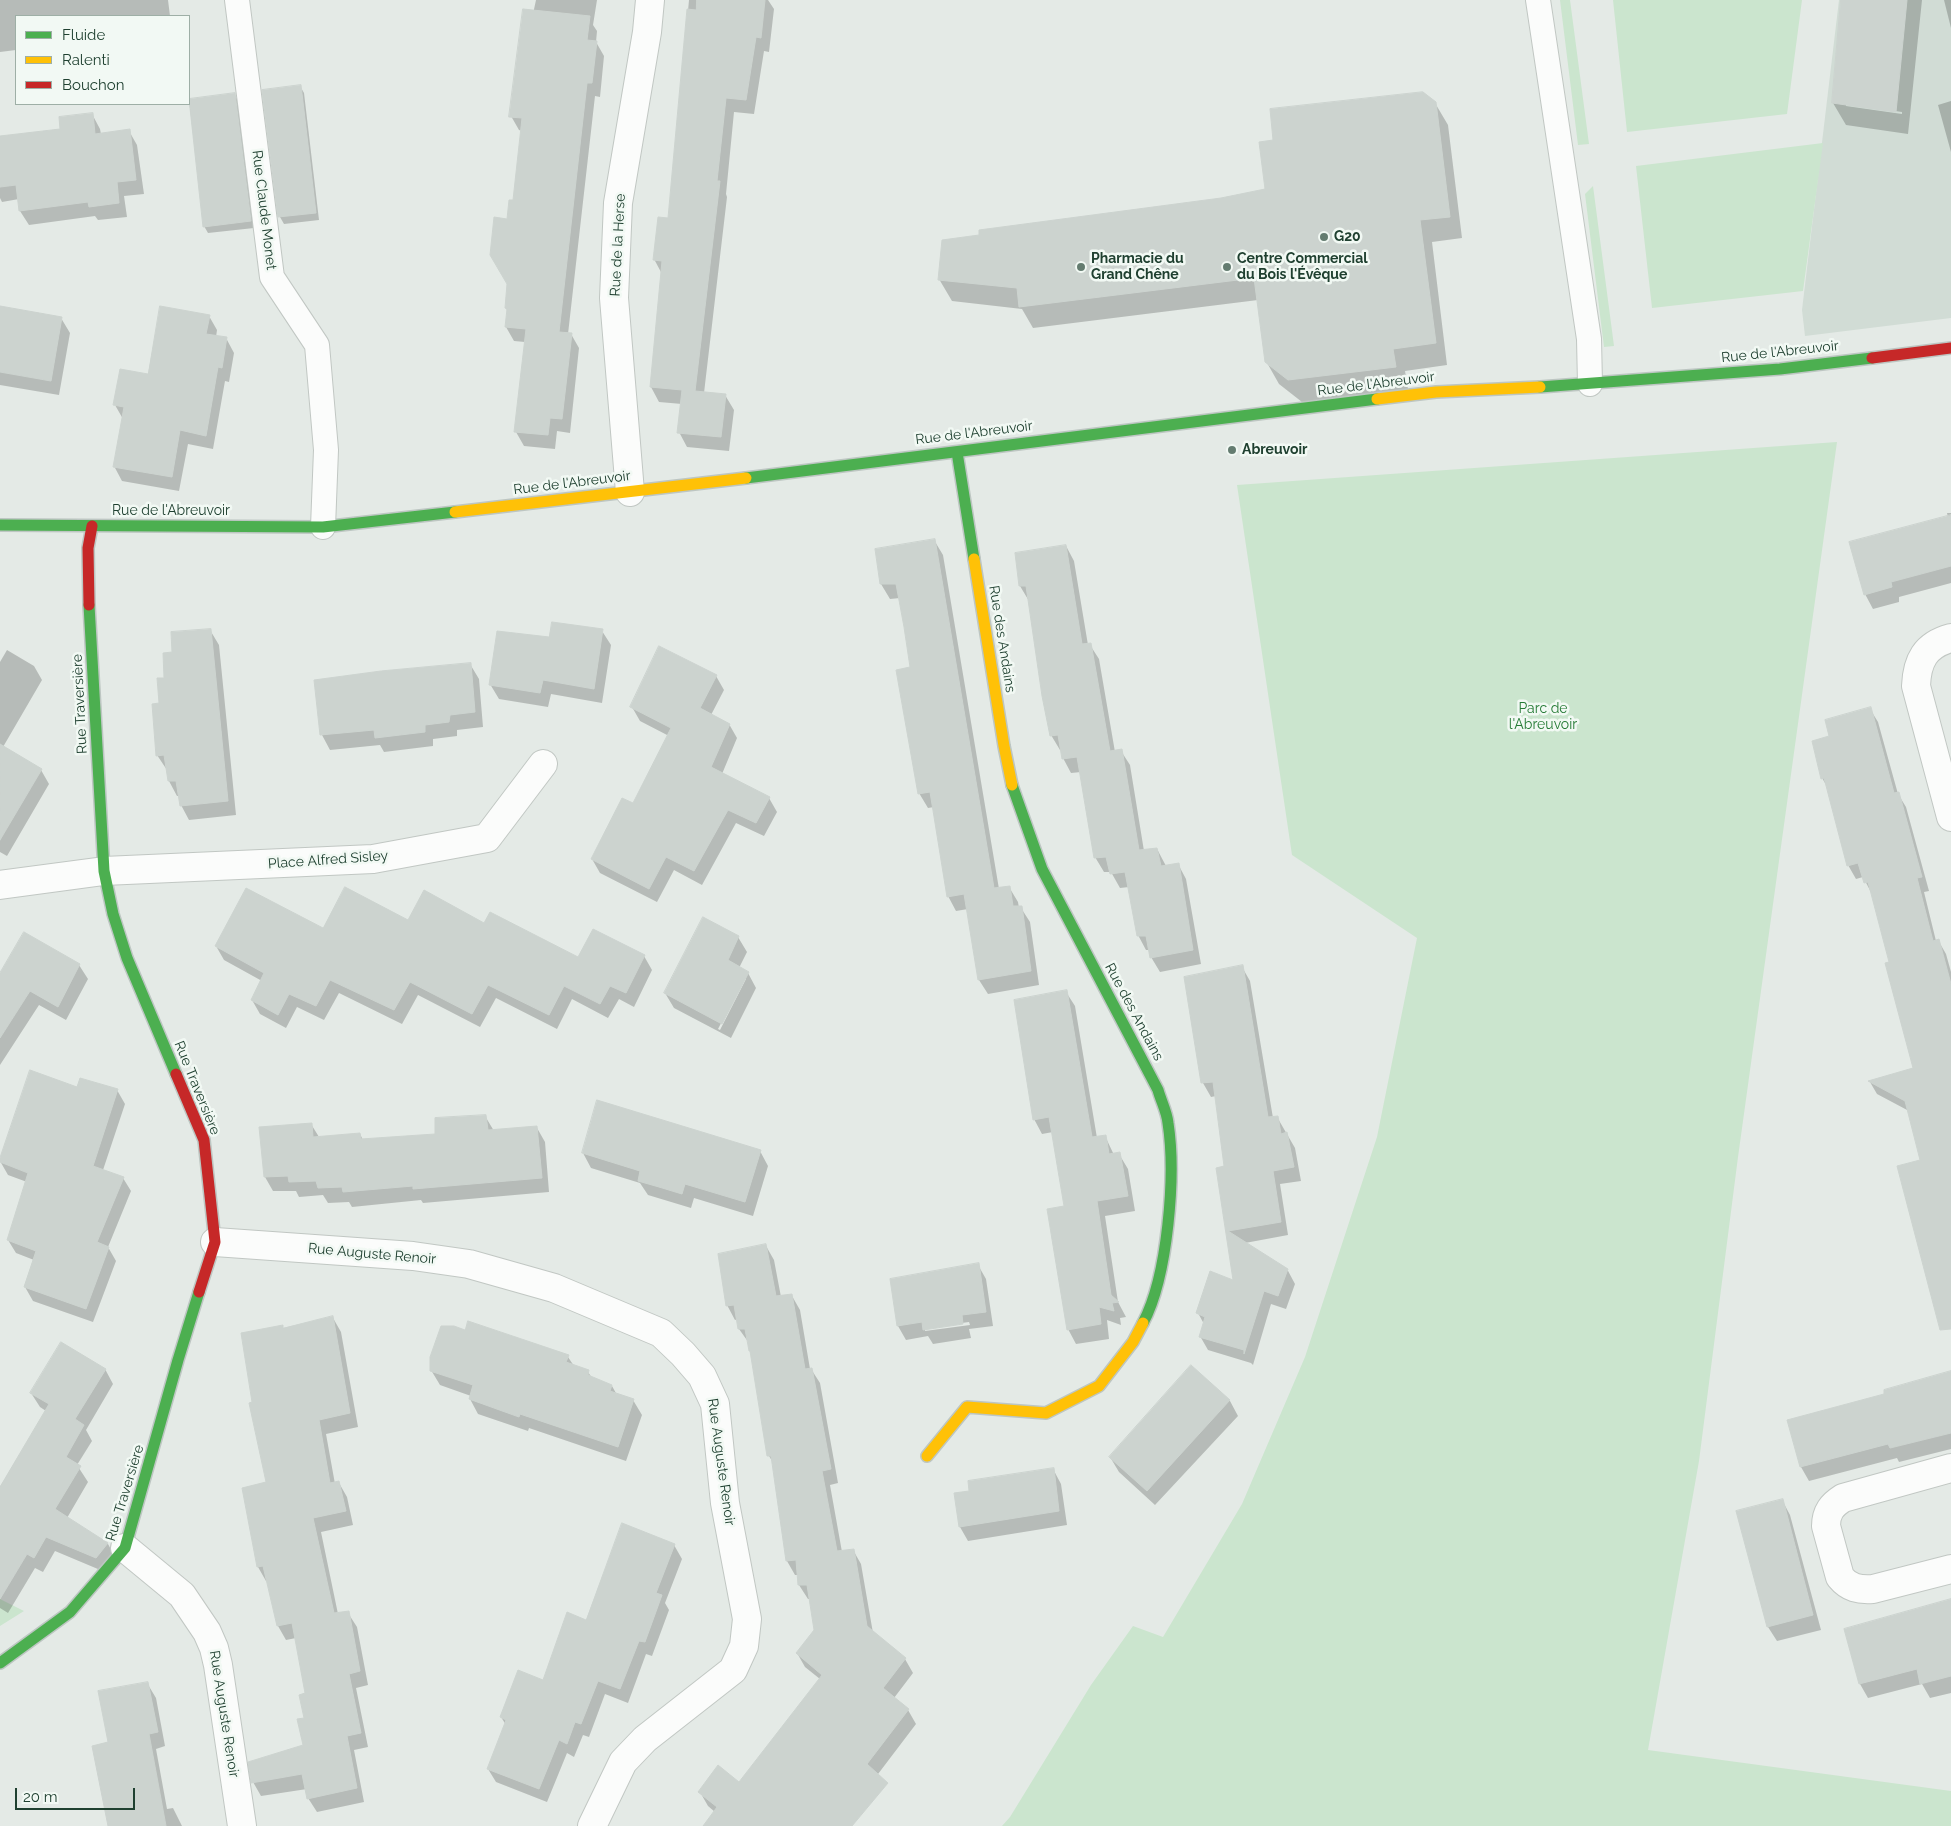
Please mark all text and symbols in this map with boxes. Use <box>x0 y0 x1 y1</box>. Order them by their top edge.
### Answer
legend <box>15 15 190 105</box>
text: Fluide <box>62 26 105 44</box>
text: Ralenti <box>62 51 110 69</box>
text: Bouchon <box>62 76 124 94</box>
street label: Rue Claude Monet <box>248 149 280 271</box>
street label: Rue de la Herse <box>607 193 629 297</box>
place label: G20 <box>1334 229 1361 245</box>
marker: G20 <box>1318 231 1330 243</box>
place label: Pharmacie du Grand Chêne <box>1091 251 1184 284</box>
place label: Centre Commercial du Bois l'Évêque <box>1237 251 1368 284</box>
marker: Pharmacie du Grand Chêne <box>1075 261 1087 273</box>
marker: Centre Commercial du Bois l'Évêque <box>1221 261 1233 273</box>
street label: Rue de l'Abreuvoir <box>1720 337 1840 367</box>
street label: Rue de l'Abreuvoir <box>1316 368 1436 400</box>
street label: Rue de l'Abreuvoir <box>914 417 1034 449</box>
place label: Abreuvoir <box>1242 442 1308 458</box>
marker: Abreuvoir <box>1226 444 1238 456</box>
street label: Rue de l'Abreuvoir <box>512 467 632 499</box>
street label: Rue de l'Abreuvoir <box>112 503 230 519</box>
street label: Rue des Andains <box>985 584 1019 694</box>
street label: Rue Traversière <box>69 654 91 754</box>
park label: Parc de l'Abreuvoir <box>1509 701 1577 734</box>
street label: Place Alfred Sisley <box>267 847 389 873</box>
street label: Rue des Andains <box>1101 960 1167 1064</box>
street label: Rue Traversière <box>170 1038 224 1138</box>
street label: Rue Auguste Renoir <box>307 1240 437 1268</box>
street label: Rue Auguste Renoir <box>704 1397 738 1527</box>
street label: Rue Traversière <box>102 1443 148 1543</box>
street label: Rue Auguste Renoir <box>206 1649 242 1779</box>
scale bar <box>18 1778 138 1810</box>
text: 20 m <box>23 1788 58 1806</box>

